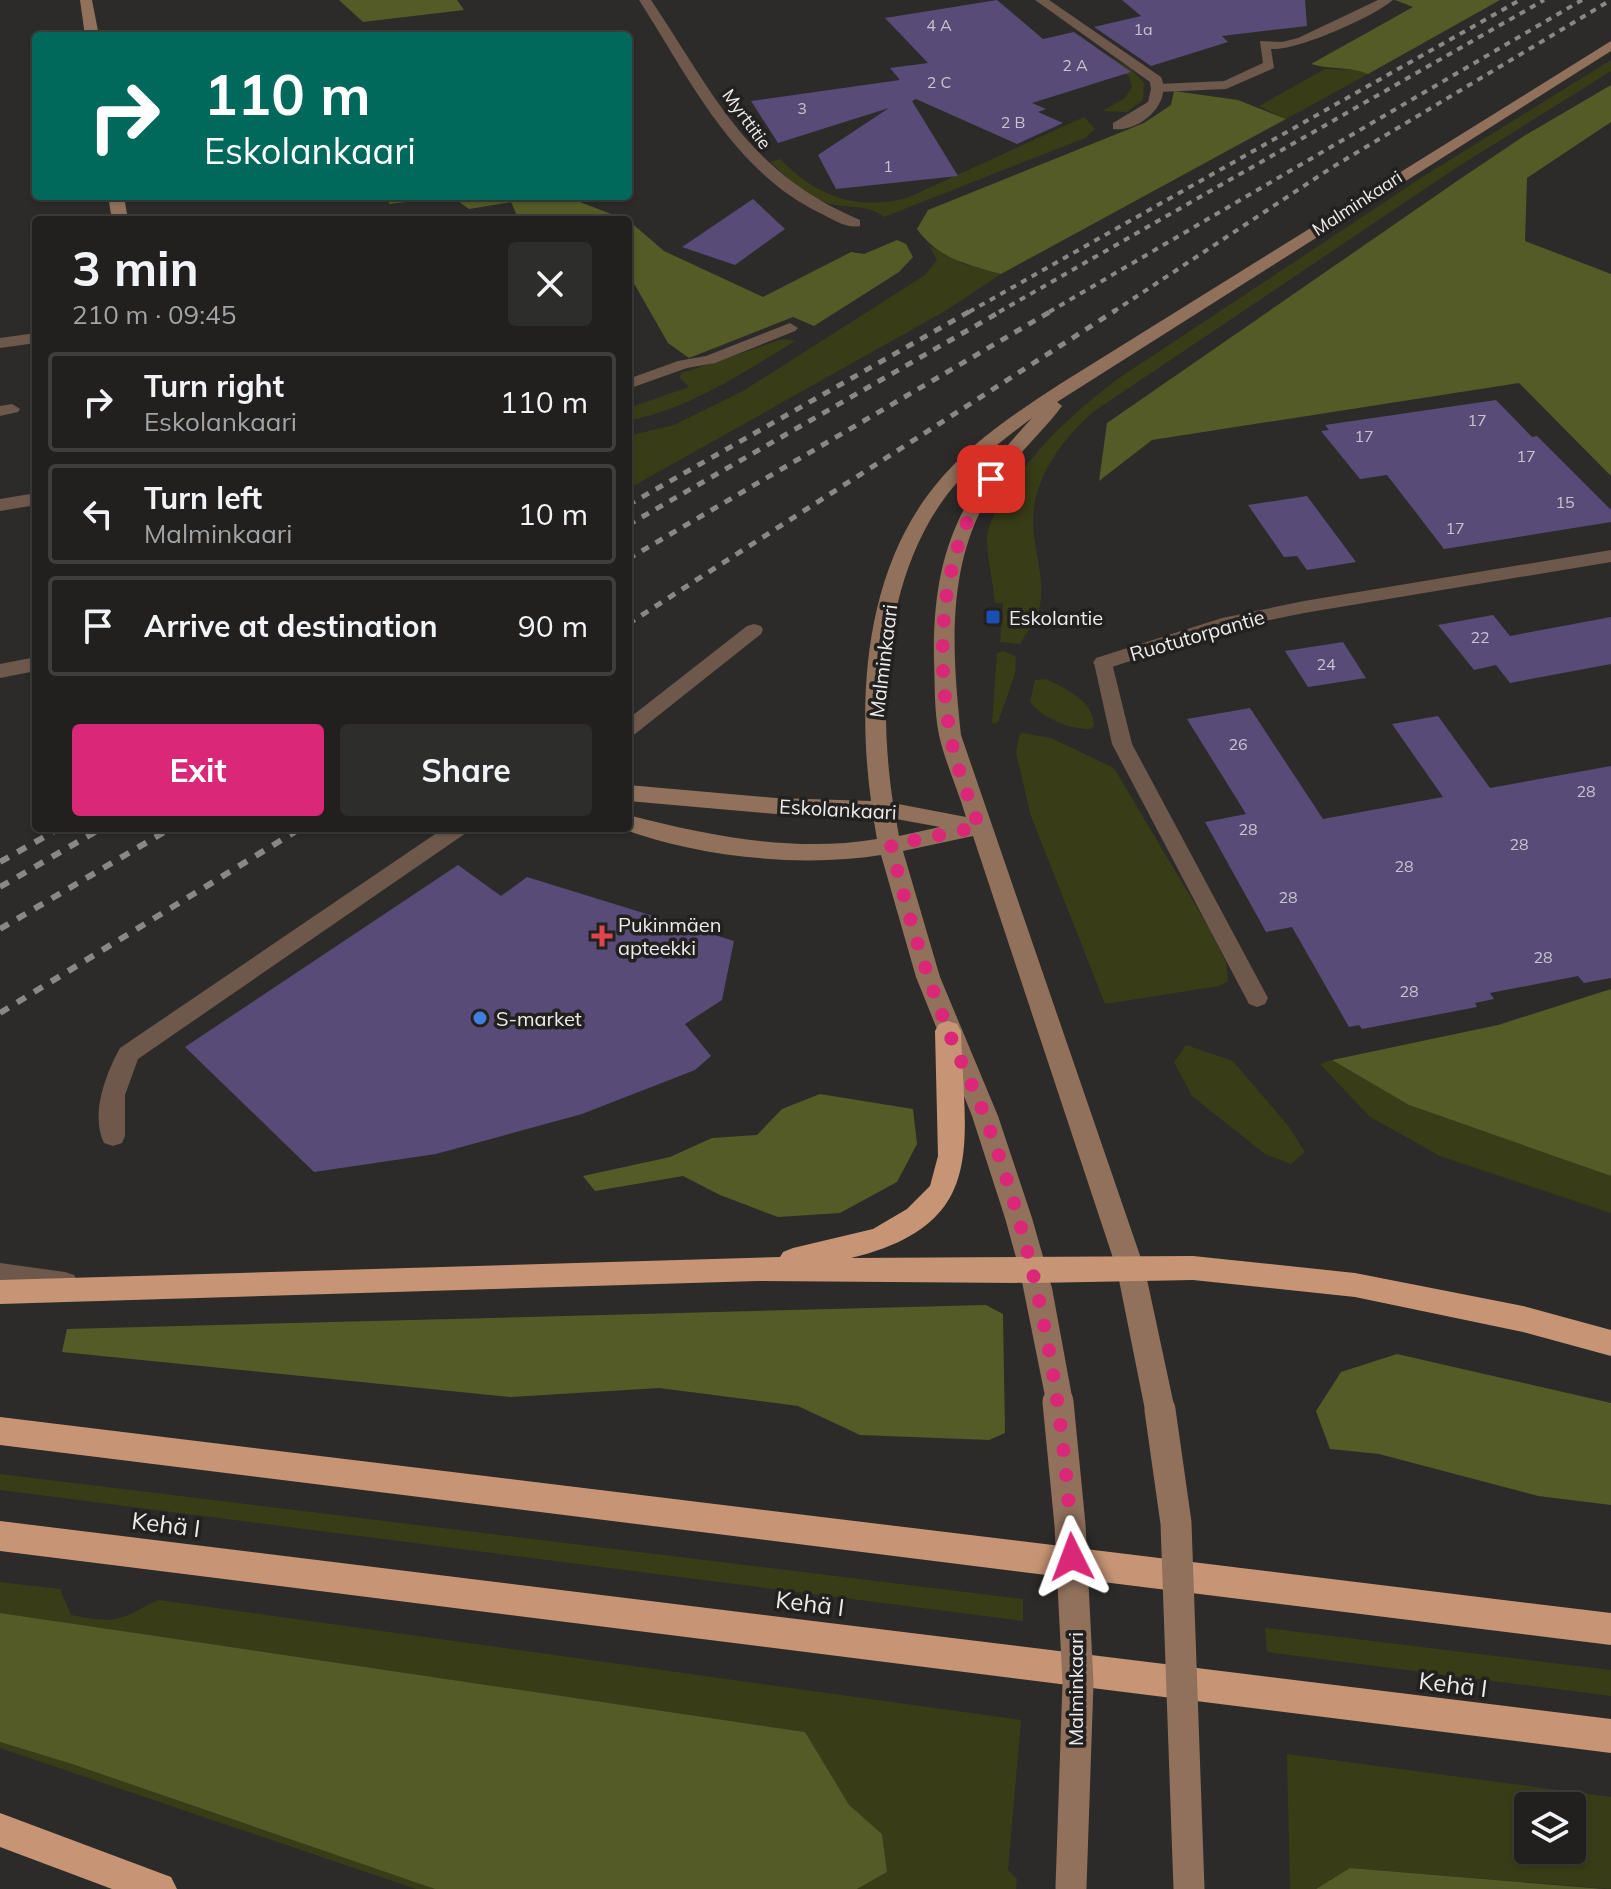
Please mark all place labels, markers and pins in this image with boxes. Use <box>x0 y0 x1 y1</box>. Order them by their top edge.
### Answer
pin <box>957 445 1025 513</box>
place label: Eskolantie <box>1009 605 1103 630</box>
marker: Eskolantie <box>984 608 1002 626</box>
place label: Pukinmäen apteekki <box>618 912 721 960</box>
marker: Pukinmäen apteekki <box>593 927 611 945</box>
place label: S-market <box>496 1006 582 1031</box>
marker: S-market <box>471 1009 489 1027</box>

